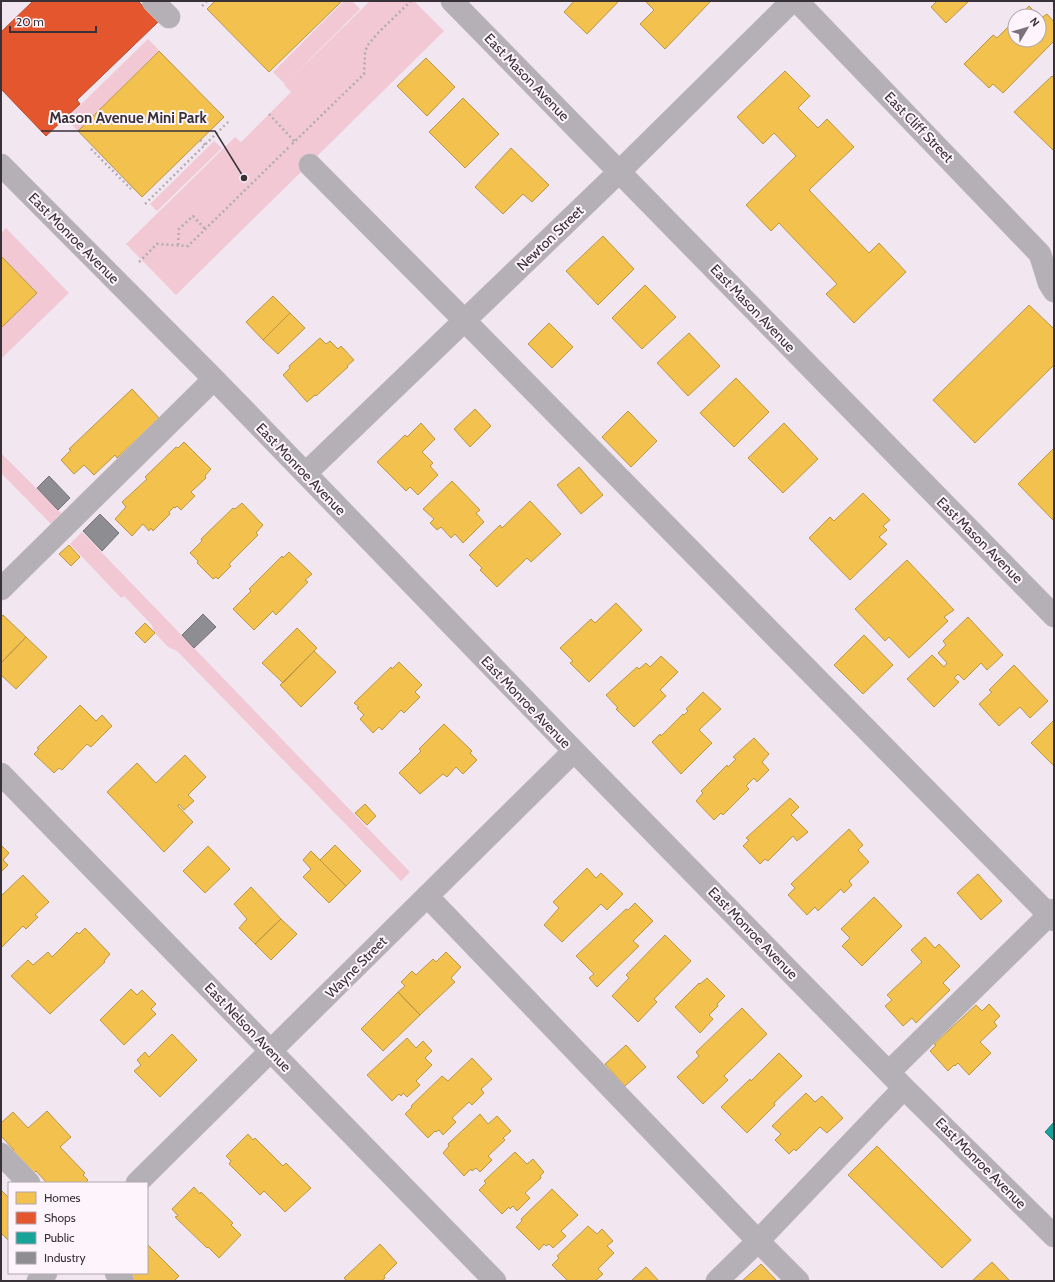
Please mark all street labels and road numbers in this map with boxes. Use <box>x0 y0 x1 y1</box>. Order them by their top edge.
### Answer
street label: East Mason Avenue <box>481 29 573 125</box>
street label: East Cliff Street <box>881 88 957 166</box>
street label: East Monroe Avenue <box>25 189 123 287</box>
street label: Newton Street <box>513 201 587 274</box>
street label: East Mason Avenue <box>707 260 799 356</box>
street label: East Monroe Avenue <box>252 419 350 519</box>
street label: East Mason Avenue <box>933 493 1027 587</box>
street label: East Monroe Avenue <box>477 652 575 752</box>
street label: East Monroe Avenue <box>704 883 802 983</box>
street label: Wayne Street <box>321 932 391 1002</box>
street label: East Nelson Avenue <box>201 979 295 1075</box>
street label: East Monroe Avenue <box>932 1114 1030 1212</box>

